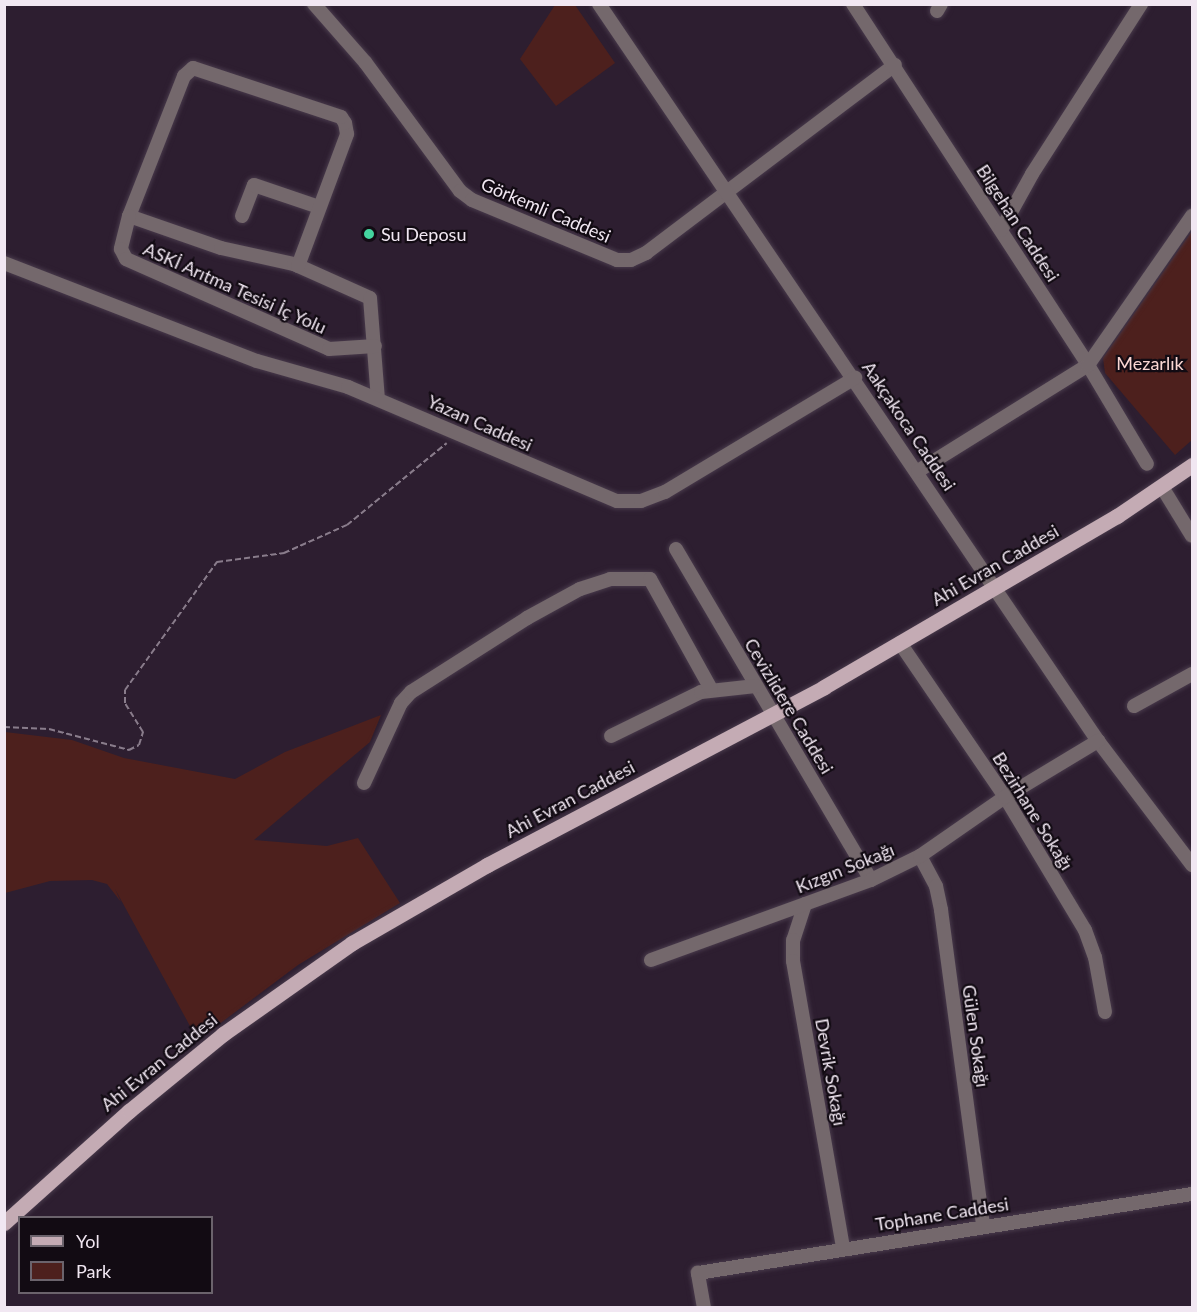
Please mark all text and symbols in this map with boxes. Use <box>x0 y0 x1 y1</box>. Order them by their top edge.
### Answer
street label: Bilgehan Caddesi <box>972 160 1064 286</box>
street label: Görkemli Caddesi <box>478 173 614 247</box>
place label: Su Deposu <box>381 223 466 245</box>
marker: Su Deposu <box>362 227 376 241</box>
street label: ASKİ Arıtma Tesisi İç Yolu <box>139 237 331 339</box>
park label: Mezarlık <box>1116 352 1184 374</box>
street label: Aakçakoca Caddesi <box>858 357 960 495</box>
street label: Yazan Caddesi <box>424 390 536 456</box>
street label: Ahi Evran Caddesi <box>928 520 1062 610</box>
street label: Cevizlidere Caddesi <box>740 634 838 778</box>
street label: Bezirhane Sokağı <box>988 748 1078 874</box>
street label: Ahi Evran Caddesi <box>502 756 638 842</box>
street label: Kızgın Sokağı <box>793 838 897 898</box>
street label: Gülen Sokağı <box>958 983 994 1089</box>
street label: Ahi Evran Caddesi <box>97 1009 221 1115</box>
street label: Devrik Sokağı <box>811 1017 851 1127</box>
street label: Tophane Caddesi <box>874 1193 1010 1235</box>
legend <box>18 1216 213 1294</box>
text: Yol <box>76 1230 100 1252</box>
text: Park <box>76 1260 111 1282</box>

